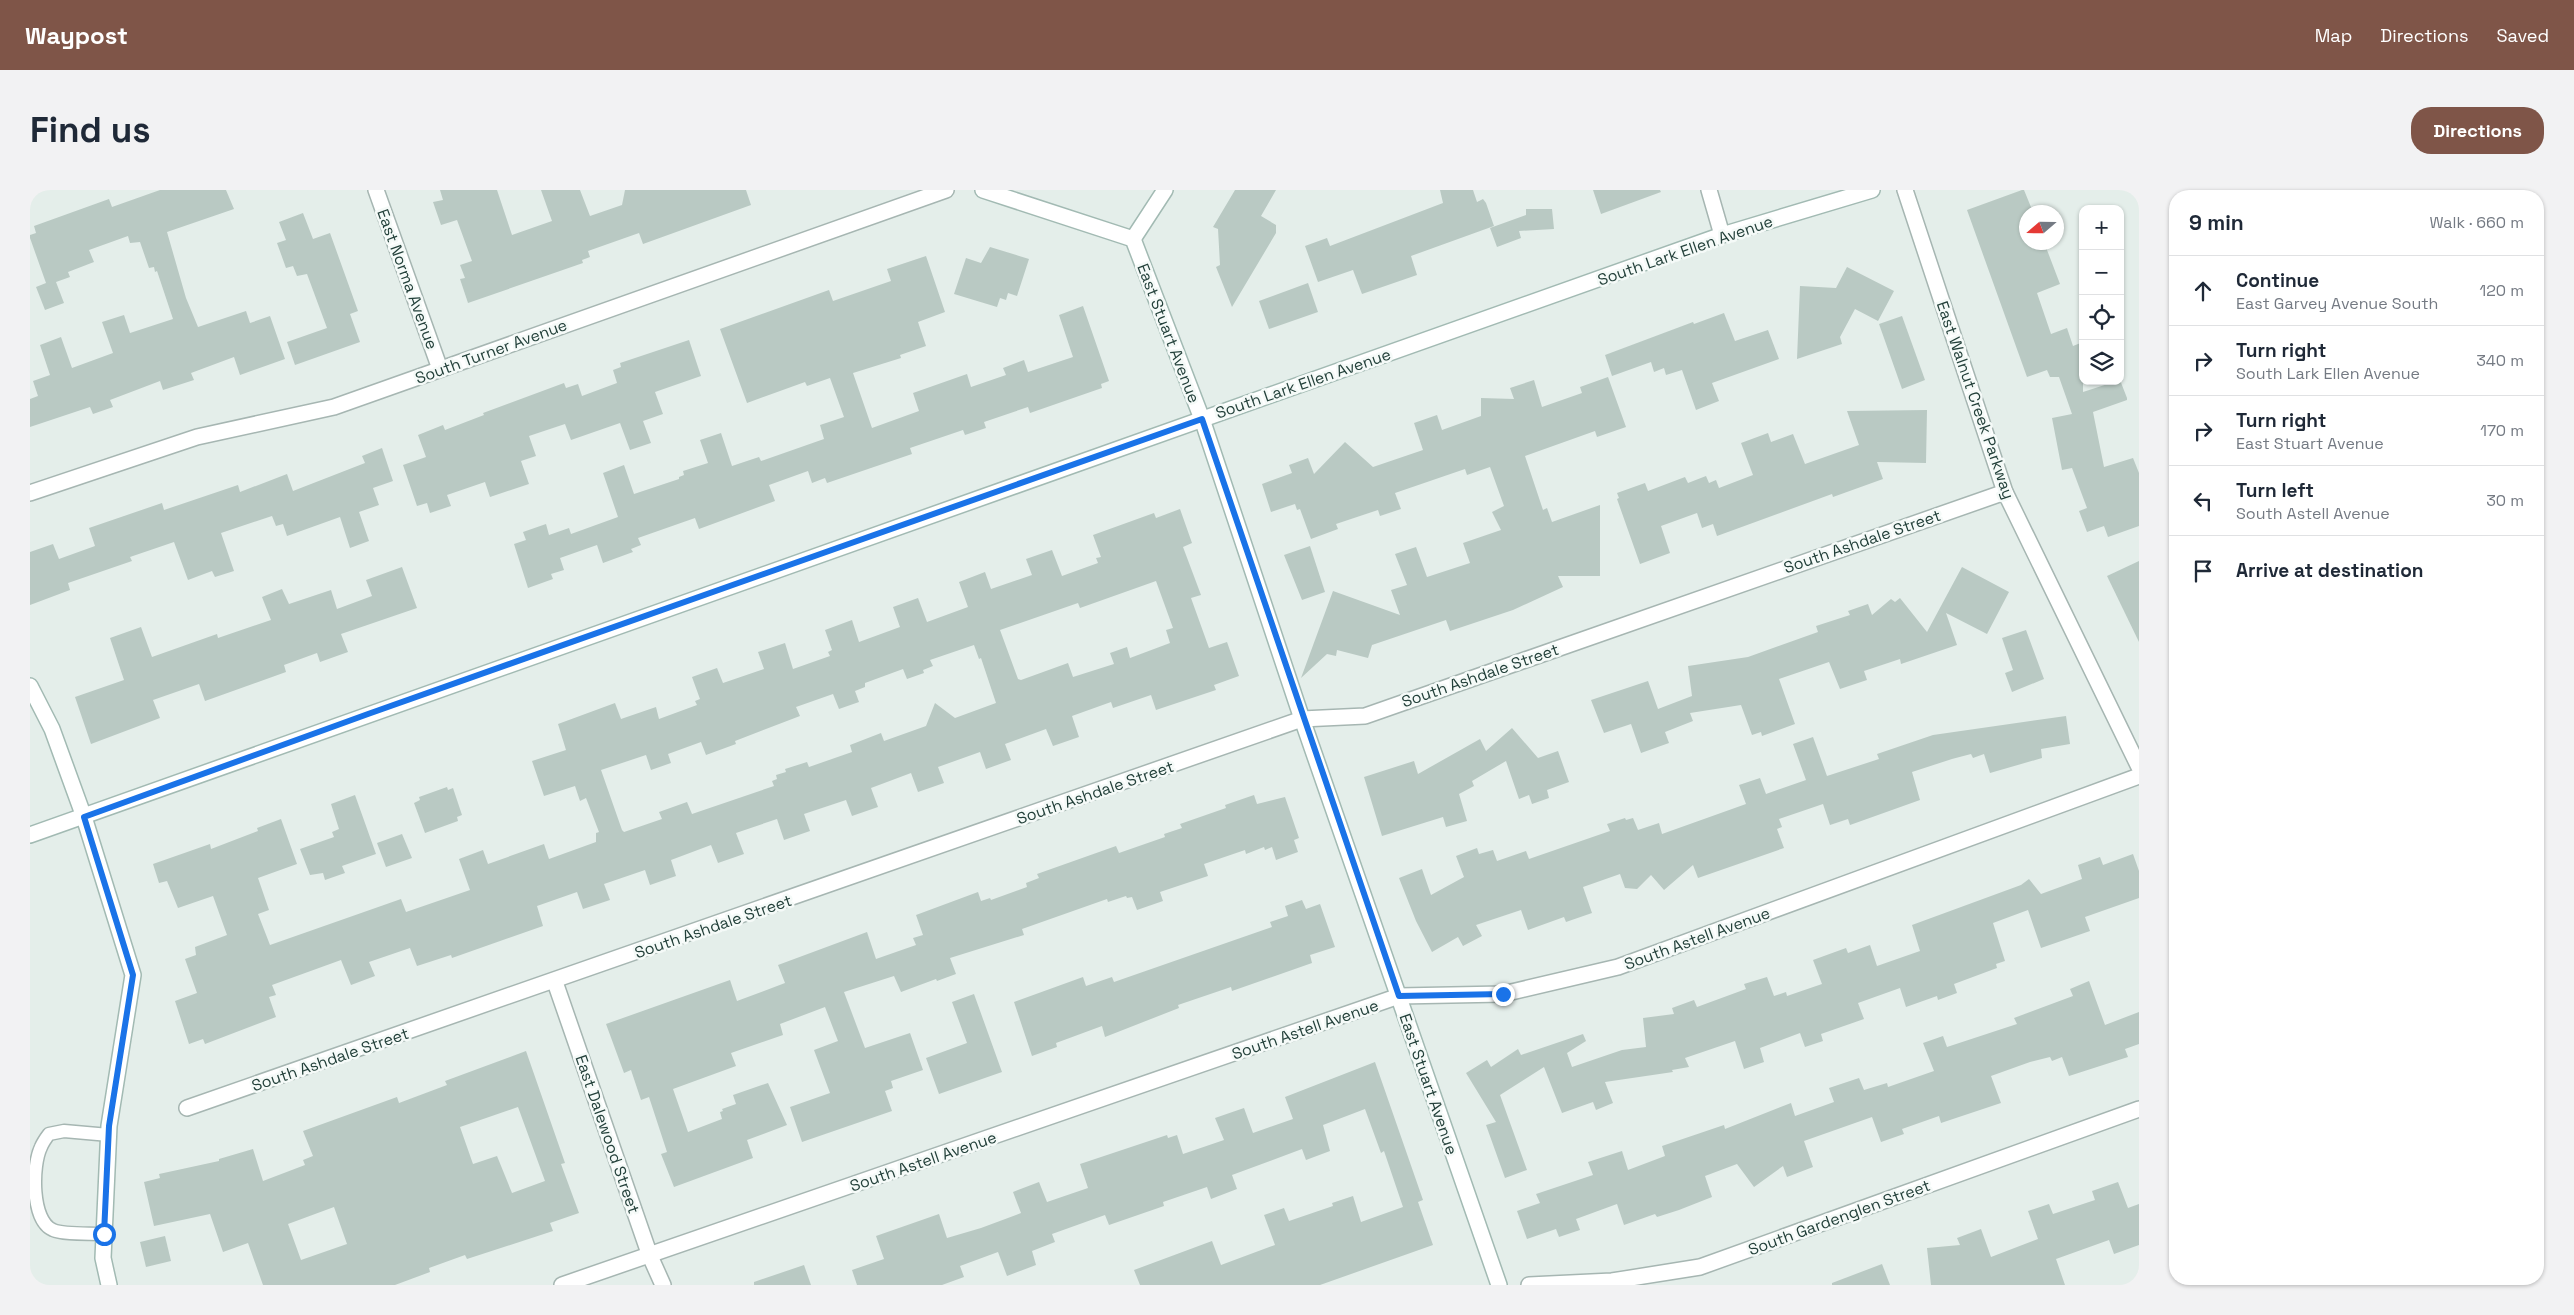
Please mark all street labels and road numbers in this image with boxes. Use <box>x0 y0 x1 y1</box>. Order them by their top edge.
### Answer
street label: East Norma Avenue <box>372 206 443 352</box>
street label: South Lark Ellen Avenue <box>1595 211 1776 290</box>
street label: East Stuart Avenue <box>1132 260 1205 406</box>
street label: East Walnut Creek Parkway <box>1932 298 2019 502</box>
street label: South Turner Avenue <box>412 314 570 389</box>
street label: South Lark Ellen Avenue <box>1213 344 1394 423</box>
street label: South Ashdale Street <box>1781 505 1943 578</box>
street label: South Ashdale Street <box>1399 639 1561 712</box>
street label: South Ashdale Street <box>1014 756 1176 829</box>
street label: South Ashdale Street <box>632 890 794 963</box>
street label: South Astell Avenue <box>1621 902 1773 975</box>
street label: South Astell Avenue <box>1229 995 1381 1064</box>
street label: East Stuart Avenue <box>1395 1011 1463 1157</box>
street label: South Ashdale Street <box>249 1023 411 1096</box>
street label: East Dalewood Street <box>570 1052 645 1216</box>
street label: South Astell Avenue <box>847 1127 999 1196</box>
street label: South Gardenglen Street <box>1745 1175 1933 1260</box>

